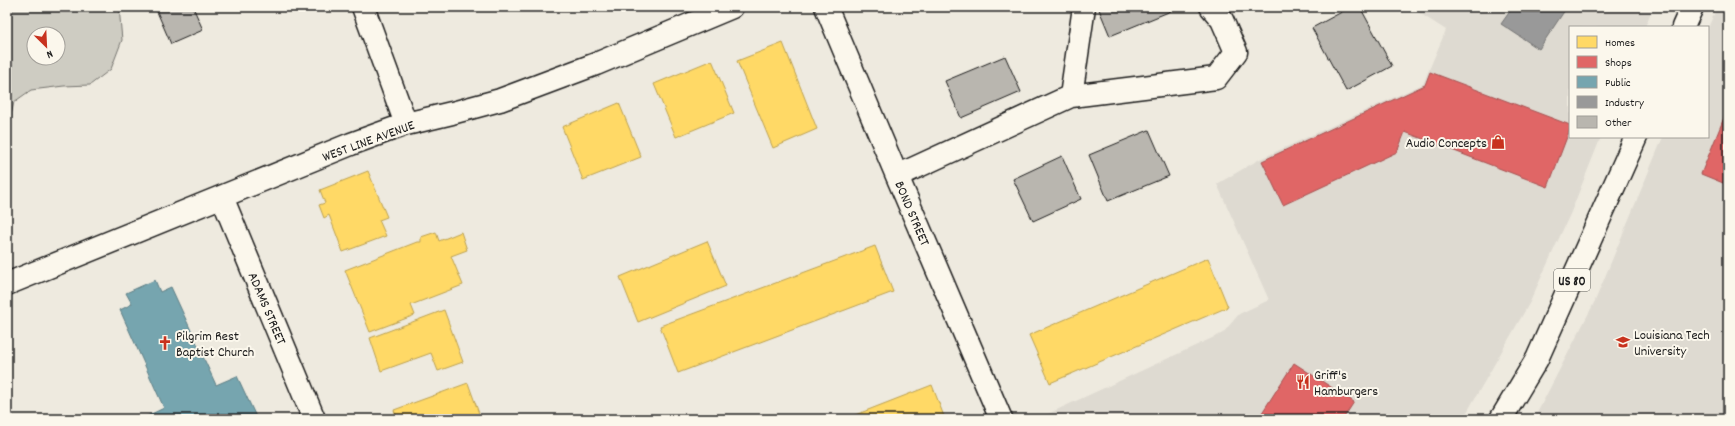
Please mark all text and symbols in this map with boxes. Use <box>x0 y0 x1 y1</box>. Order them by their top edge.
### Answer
north arrow <box>26 26 66 66</box>
legend <box>1569 26 1709 138</box>
text: Homes <box>1605 35 1635 52</box>
text: N <box>43 45 55 62</box>
text: Shops <box>1605 55 1632 72</box>
text: Public <box>1605 75 1631 92</box>
text: Industry <box>1605 95 1645 112</box>
text: Other <box>1605 115 1632 132</box>
street label: WEST LINE AVENUE <box>320 116 418 168</box>
place label: Audio Concepts <box>1406 134 1487 154</box>
shop icon: Audio Concepts <box>1490 134 1506 150</box>
street label: BOND STREET <box>888 178 934 250</box>
street label: ADAMS STREET <box>242 269 291 348</box>
road number: US 80 <box>1554 269 1590 291</box>
place label: Louisiana Tech University <box>1634 326 1710 362</box>
place label: Pilgrim Rest Baptist Church <box>176 327 254 363</box>
school or university icon: Louisiana Tech University <box>1615 334 1631 350</box>
church icon: Pilgrim Rest Baptist Church <box>157 335 173 351</box>
place label: Griff's Hamburgers <box>1314 366 1378 402</box>
restaurant icon: Griff's Hamburgers <box>1295 374 1311 390</box>

